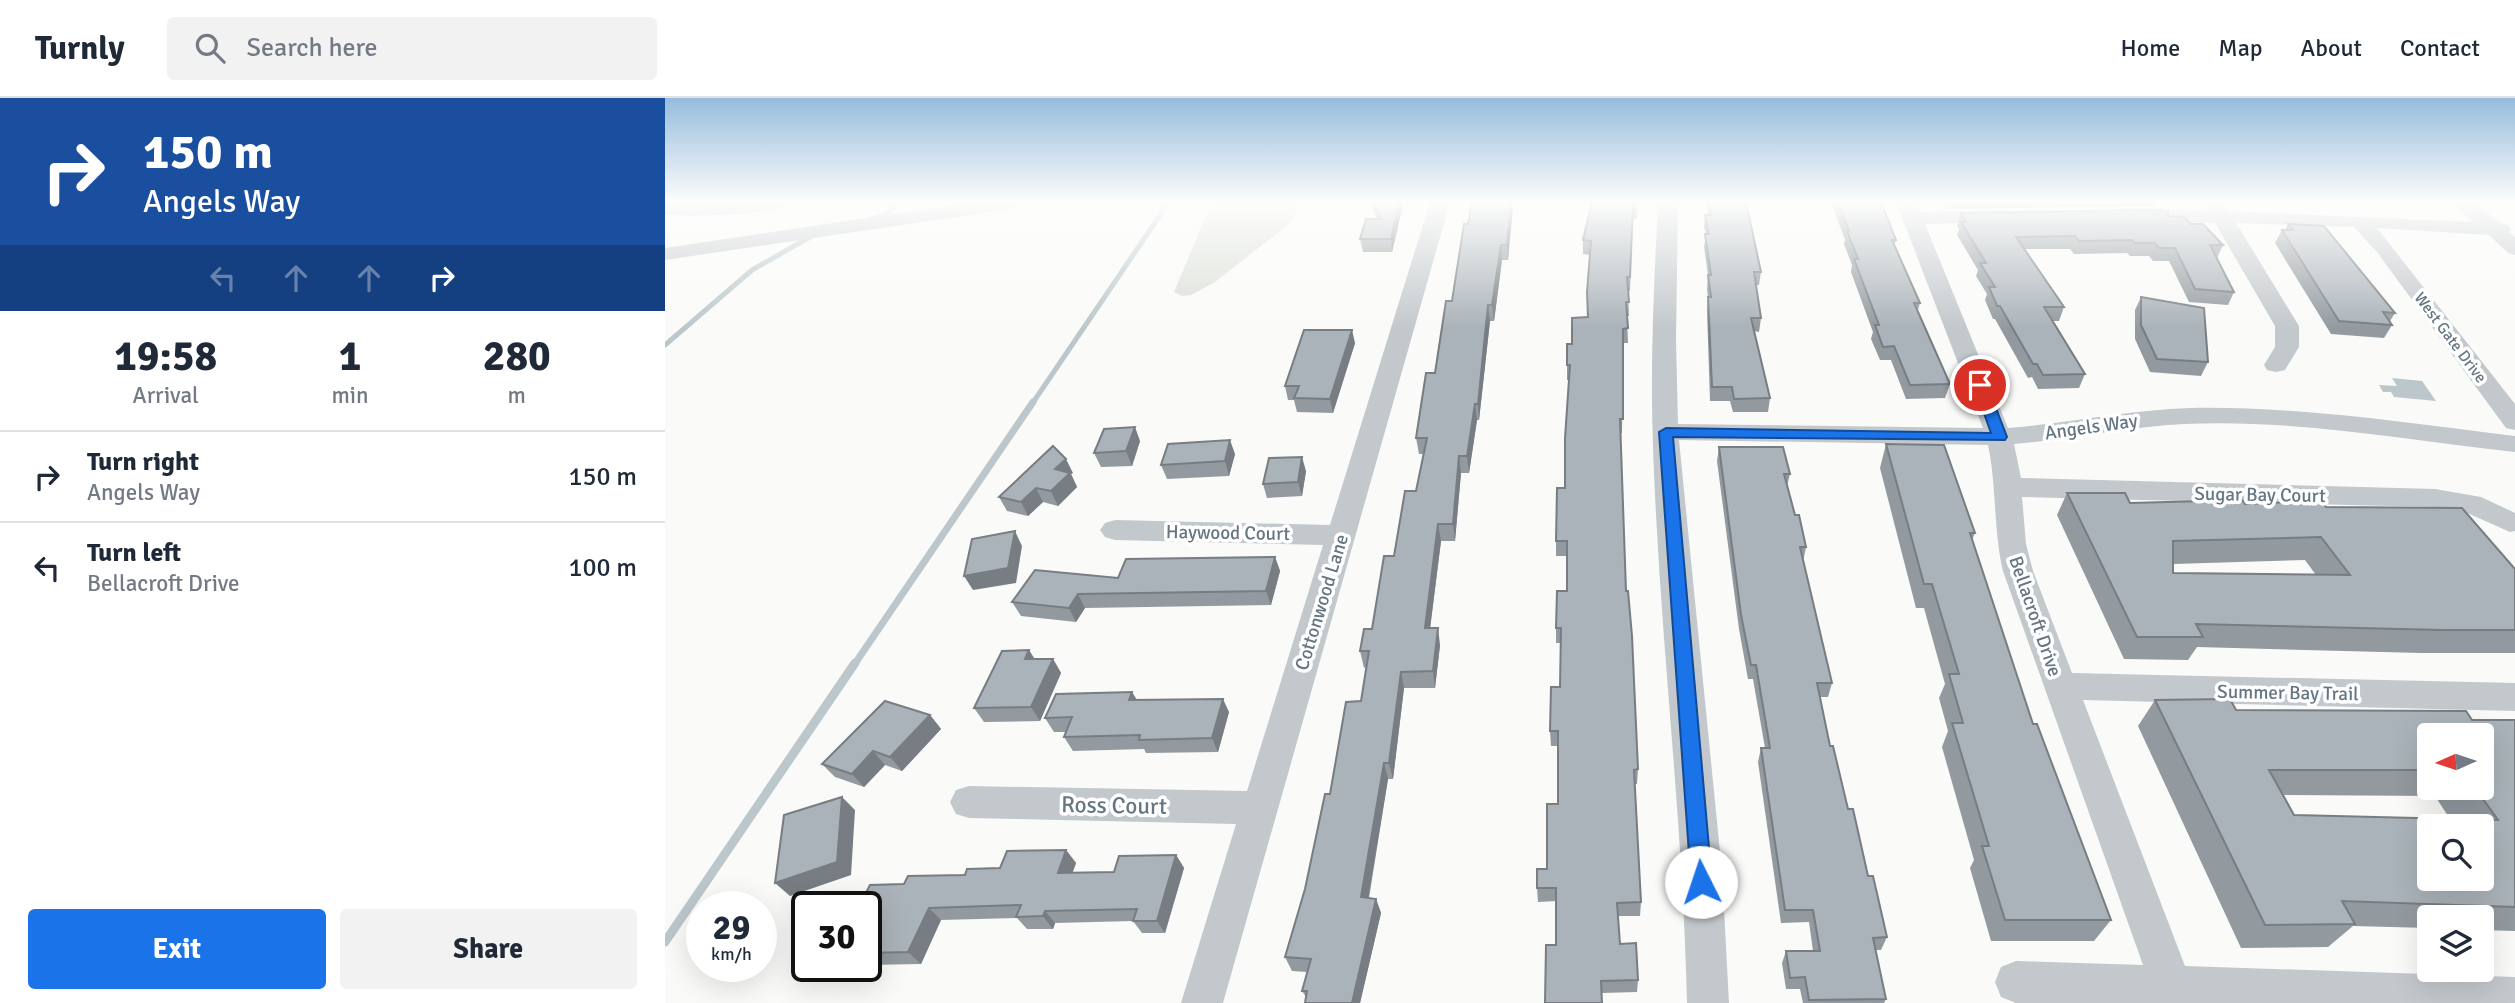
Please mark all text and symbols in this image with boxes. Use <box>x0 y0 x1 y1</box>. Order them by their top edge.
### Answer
search box <box>167 17 657 80</box>
text: Turnly <box>35 28 125 69</box>
icon: search <box>191 29 229 67</box>
text: Search here <box>247 32 378 64</box>
text: Home <box>2120 33 2180 63</box>
text: Map <box>2218 33 2263 63</box>
text: About <box>2301 33 2362 63</box>
text: Contact <box>2400 33 2480 63</box>
text: 150 m <box>143 122 273 182</box>
icon: right <box>28 126 119 217</box>
text: Angels Way <box>143 182 300 221</box>
icon: left <box>204 259 242 297</box>
icon: ahead <box>277 259 315 297</box>
icon: ahead <box>350 259 388 297</box>
icon: right <box>423 259 461 297</box>
street label: West Gate Drive <box>2410 288 2491 387</box>
text: 19:58 <box>114 331 217 382</box>
text: 1 <box>339 331 361 382</box>
text: 280 <box>483 331 551 382</box>
pin <box>1950 355 2010 415</box>
icon: arrive <box>1961 366 1999 404</box>
text: Arrival <box>133 381 199 410</box>
text: min <box>331 381 369 410</box>
text: m <box>508 381 526 410</box>
street label: Angels Way <box>2043 409 2139 445</box>
text: Turn right <box>87 446 199 478</box>
icon: right <box>28 458 66 496</box>
text: 150 m <box>568 461 637 493</box>
text: Angels Way <box>87 478 200 507</box>
street label: Sugar Bay Court <box>2194 482 2326 508</box>
street label: Haywood Court <box>1166 520 1291 546</box>
street label: Cottonwood Lane <box>1290 531 1354 673</box>
text: Turn left <box>87 537 181 569</box>
icon: left <box>28 549 66 587</box>
text: 100 m <box>568 552 637 584</box>
street label: Bellacroft Drive <box>2003 553 2067 680</box>
text: Bellacroft Drive <box>87 569 239 598</box>
street label: Summer Bay Trail <box>2217 680 2359 706</box>
north arrow <box>2417 723 2494 800</box>
map controls <box>2417 723 2494 982</box>
street label: Ross Court <box>1061 790 1167 821</box>
button: search <box>2417 814 2494 891</box>
position arrow <box>1664 845 1738 919</box>
speed limit sign: 30 <box>791 891 882 982</box>
button: layers <box>2417 905 2494 982</box>
text: 29 <box>713 906 750 949</box>
button: Exit <box>28 909 326 989</box>
button: Share <box>340 909 637 989</box>
text: km/h <box>711 943 752 965</box>

